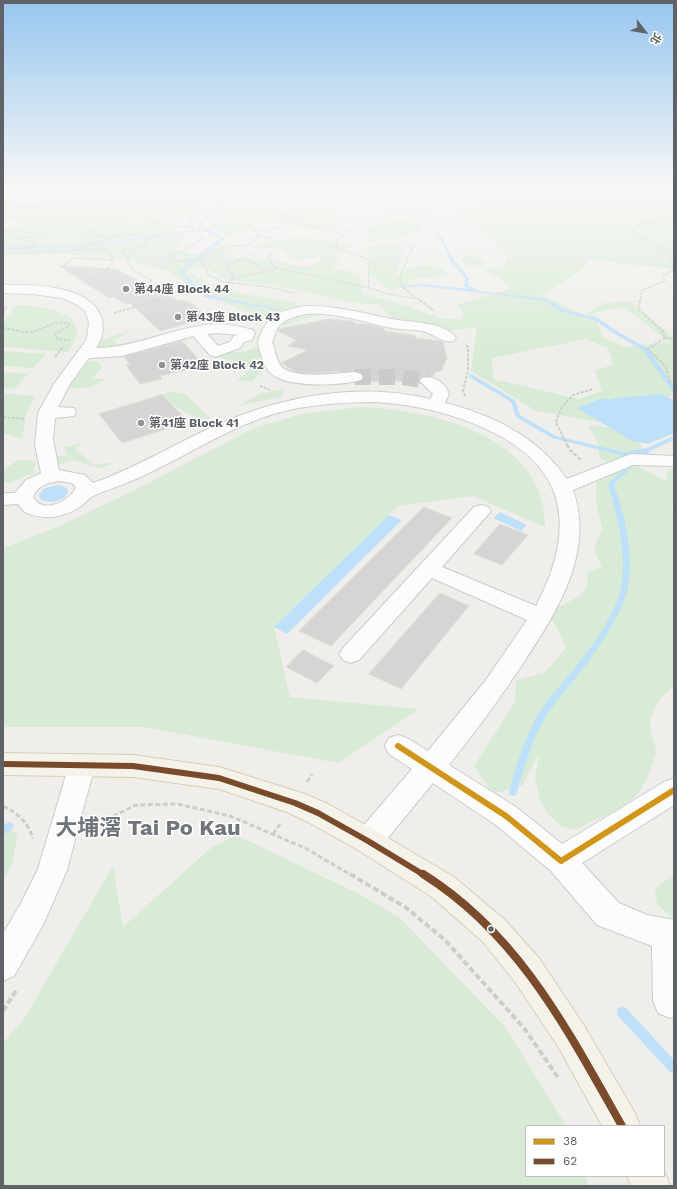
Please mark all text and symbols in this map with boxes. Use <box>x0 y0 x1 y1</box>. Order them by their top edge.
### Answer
north arrow <box>625 12 665 52</box>
text: 北 <box>647 30 664 47</box>
place label: 第44座 Block 44 <box>134 282 229 296</box>
marker: 第44座 Block 44 <box>121 284 131 294</box>
place label: 第43座 Block 43 <box>186 310 280 324</box>
marker: 第43座 Block 43 <box>173 312 183 322</box>
place label: 第42座 Block 42 <box>170 358 264 372</box>
marker: 第42座 Block 42 <box>157 360 167 370</box>
place label: 第41座 Block 41 <box>149 416 239 430</box>
marker: 第41座 Block 41 <box>136 418 146 428</box>
district label: 大埔滘 Tai Po Kau <box>55 816 241 842</box>
unlabelled marker <box>486 924 496 934</box>
legend <box>525 1125 665 1177</box>
text: 38 <box>563 1134 577 1148</box>
text: 62 <box>563 1154 577 1168</box>

